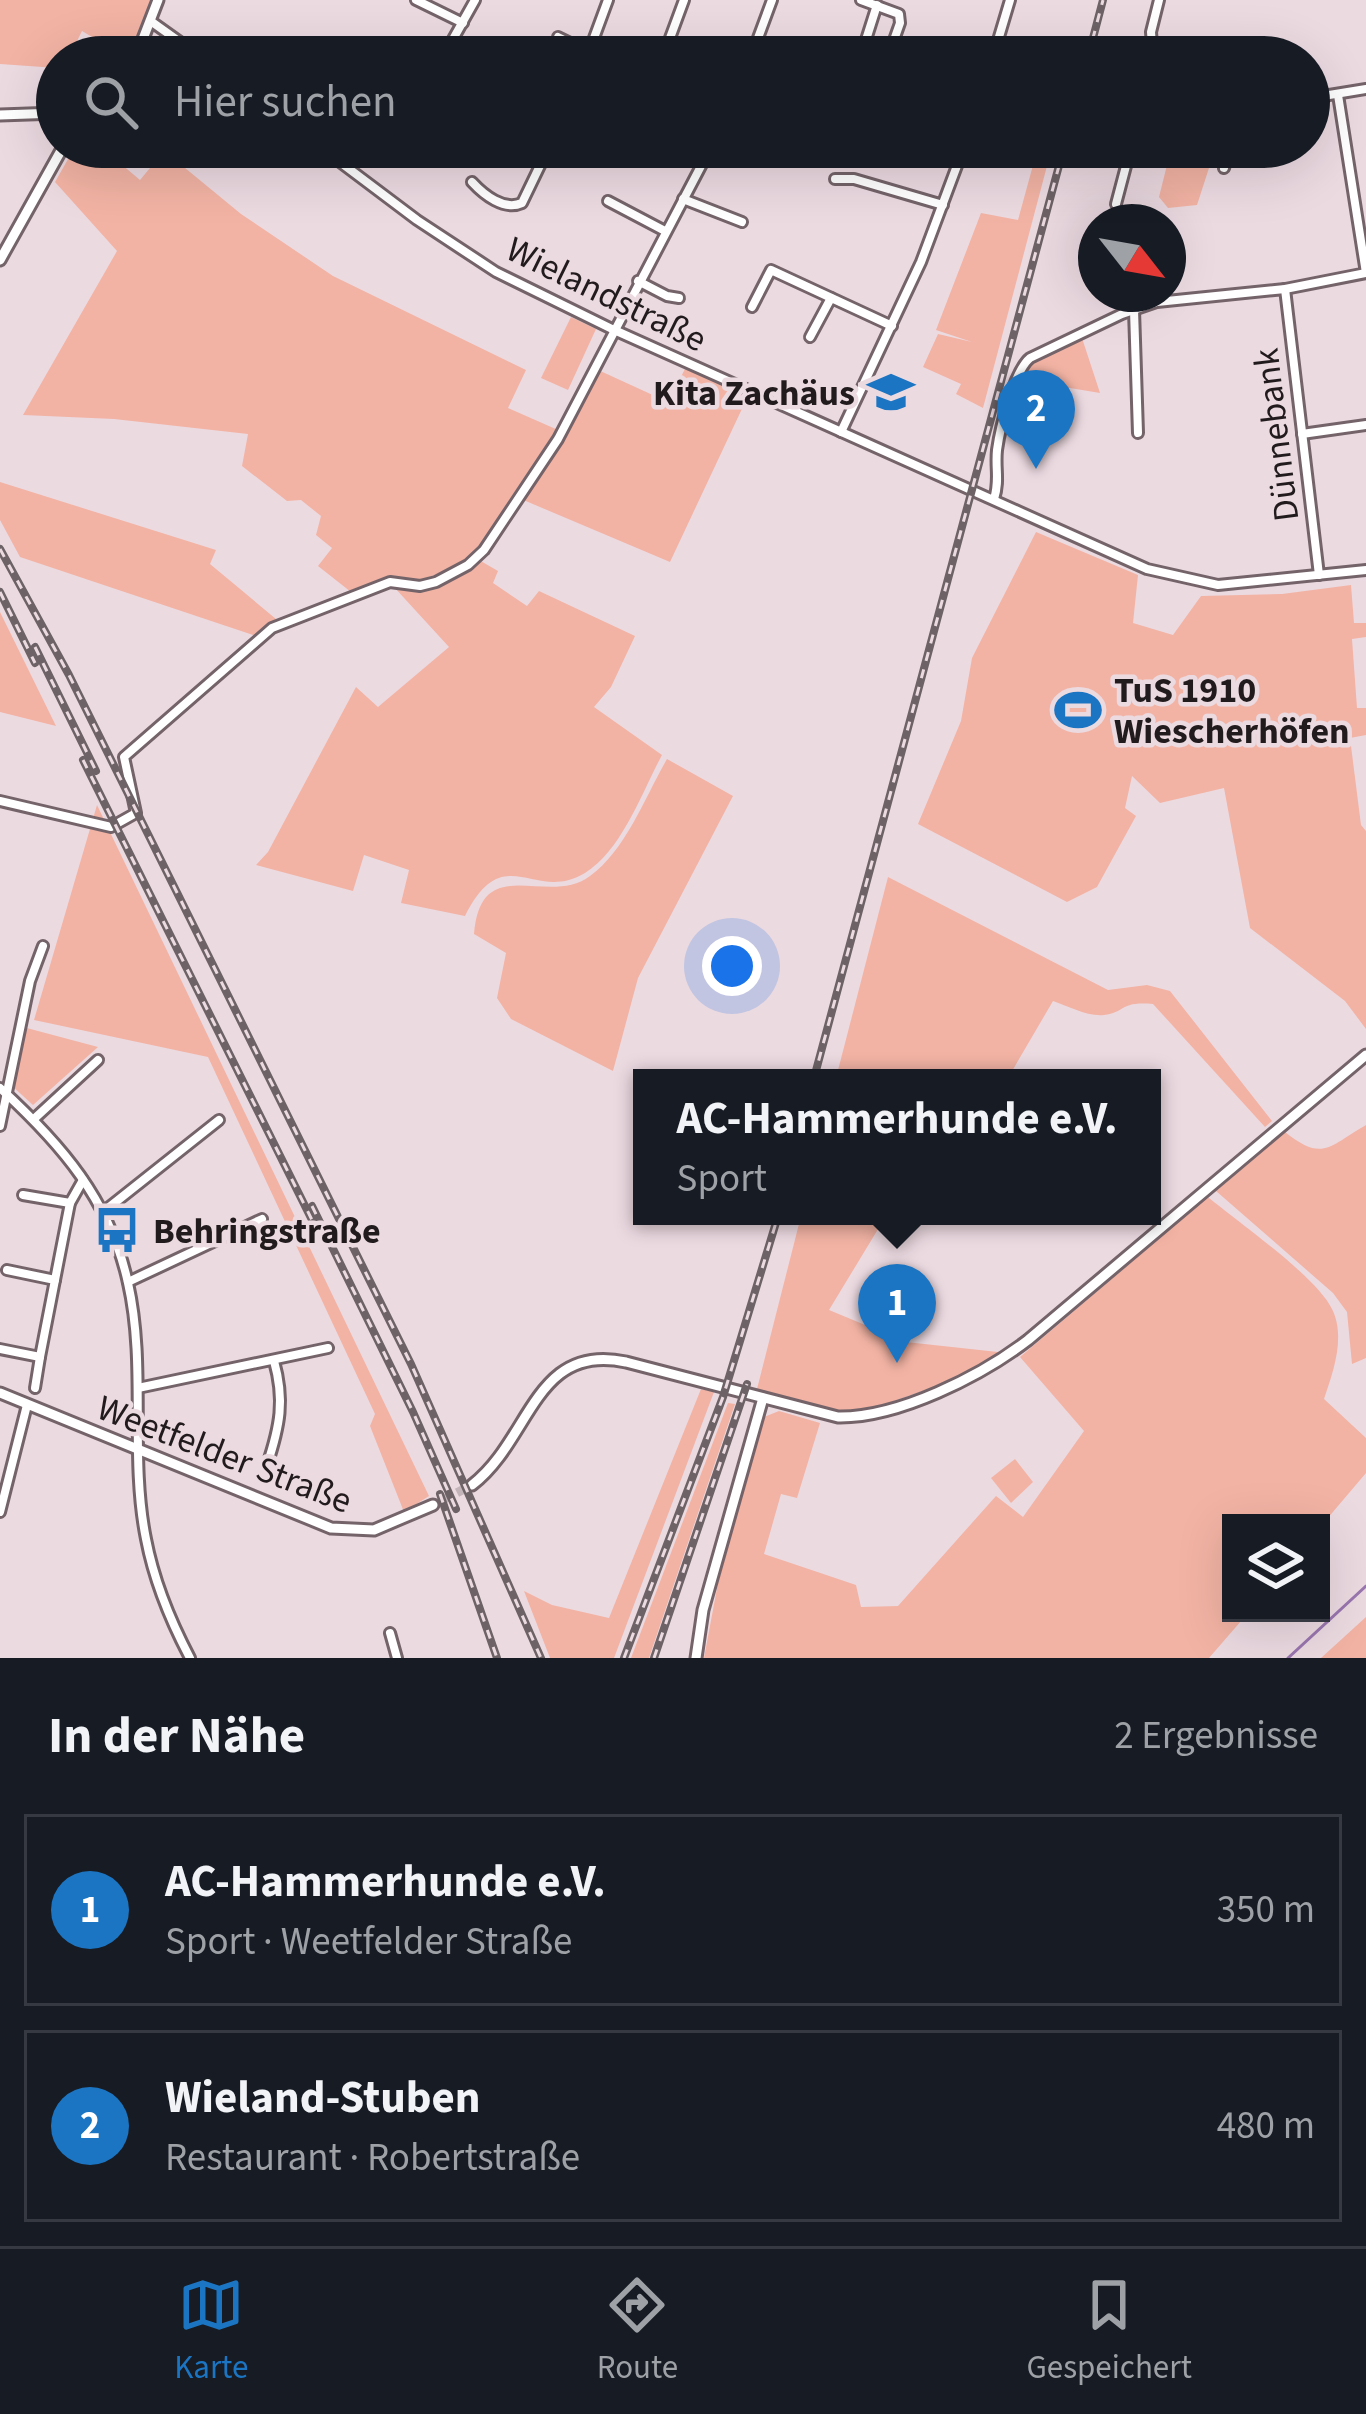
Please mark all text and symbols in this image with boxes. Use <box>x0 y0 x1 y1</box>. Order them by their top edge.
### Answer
search box <box>36 36 1330 168</box>
icon: search <box>78 69 144 135</box>
text: Hier suchen <box>174 70 397 134</box>
north arrow <box>1078 204 1186 312</box>
street label: Wielandstraße <box>498 224 715 365</box>
street label: Dünnebank <box>1241 345 1312 524</box>
school or university icon: Kita Zachäus <box>866 367 916 417</box>
place label: Kita Zachäus <box>653 368 855 419</box>
pin: 2 <box>997 370 1075 469</box>
place label: TuS 1910 Wiescherhöfen <box>1114 665 1350 757</box>
sports icon: TuS 1910 Wiescherhöfen <box>1053 685 1103 735</box>
your location <box>702 936 762 996</box>
popup <box>633 1069 1161 1225</box>
text: AC-Hammerhunde e.V. <box>677 1087 1117 1151</box>
text: Sport <box>677 1151 767 1207</box>
bus stop icon: Behringstraße <box>92 1205 142 1255</box>
place label: Behringstraße <box>153 1206 381 1257</box>
pin: 1 <box>858 1264 936 1363</box>
street label: Weetfelder Straße <box>90 1382 359 1526</box>
map controls <box>1222 1514 1330 1622</box>
button: layers <box>1222 1514 1330 1622</box>
text: In der Nähe <box>48 1700 305 1772</box>
text: 2 Ergebnisse <box>1114 1708 1318 1764</box>
text: AC-Hammerhunde e.V. <box>165 1850 606 1914</box>
text: 1 <box>80 1882 100 1938</box>
text: 350 m <box>1217 1882 1315 1938</box>
text: Sport · Weetfelder Straße <box>165 1914 572 1970</box>
text: Wieland-Stuben <box>165 2066 481 2130</box>
text: 2 <box>80 2098 100 2154</box>
text: 480 m <box>1217 2098 1315 2154</box>
text: Restaurant · Robertstraße <box>165 2130 580 2186</box>
tab: Karte <box>174 2272 248 2391</box>
tab: Route <box>597 2272 678 2391</box>
tab: Gespeichert <box>1026 2272 1192 2391</box>

